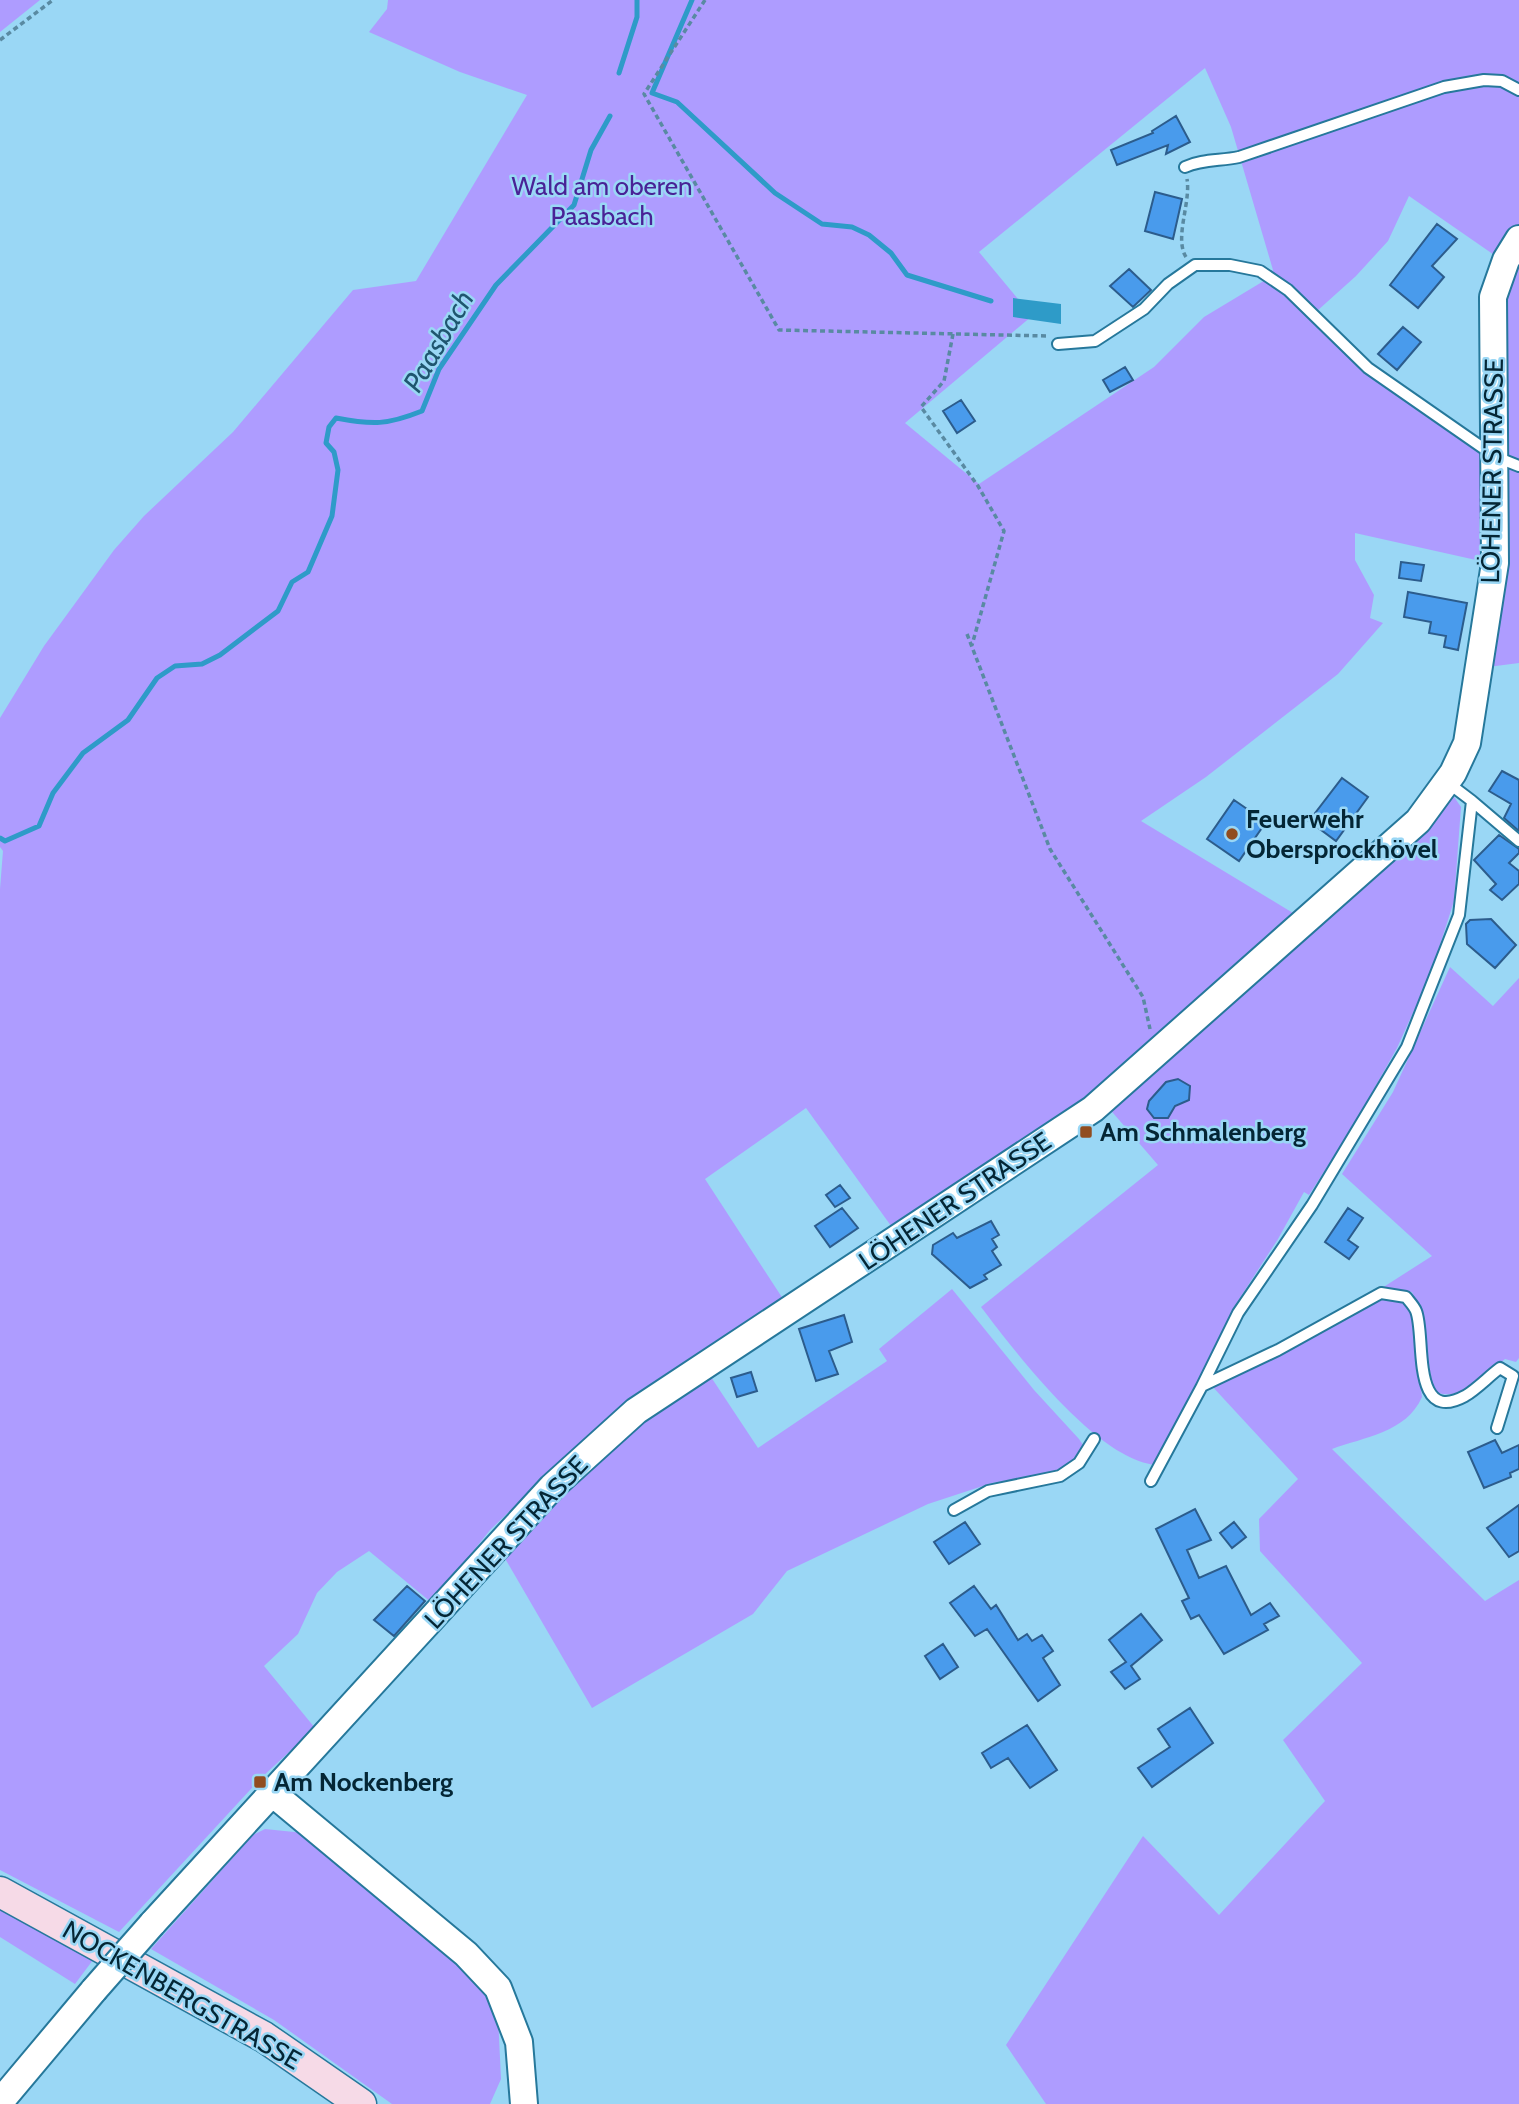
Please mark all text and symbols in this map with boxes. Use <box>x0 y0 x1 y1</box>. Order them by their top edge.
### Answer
park label: Wald am oberen Paasbach <box>511 170 693 232</box>
water label: Paasbach <box>395 284 481 398</box>
street label: LÖHENER STRASSE <box>1474 358 1510 584</box>
place label: Feuerwehr Obersprockhövel <box>1246 803 1438 865</box>
marker: Feuerwehr Obersprockhövel <box>1224 826 1240 842</box>
place label: Am Schmalenberg <box>1100 1116 1306 1148</box>
marker: Am Schmalenberg <box>1078 1124 1094 1140</box>
street label: LÖHENER STRASSE <box>853 1125 1057 1277</box>
street label: LÖHENER STRASSE <box>418 1449 594 1635</box>
place label: Am Nockenberg <box>274 1766 453 1798</box>
marker: Am Nockenberg <box>252 1774 268 1790</box>
street label: NOCKENBERGSTRASSE <box>57 1914 307 2076</box>

